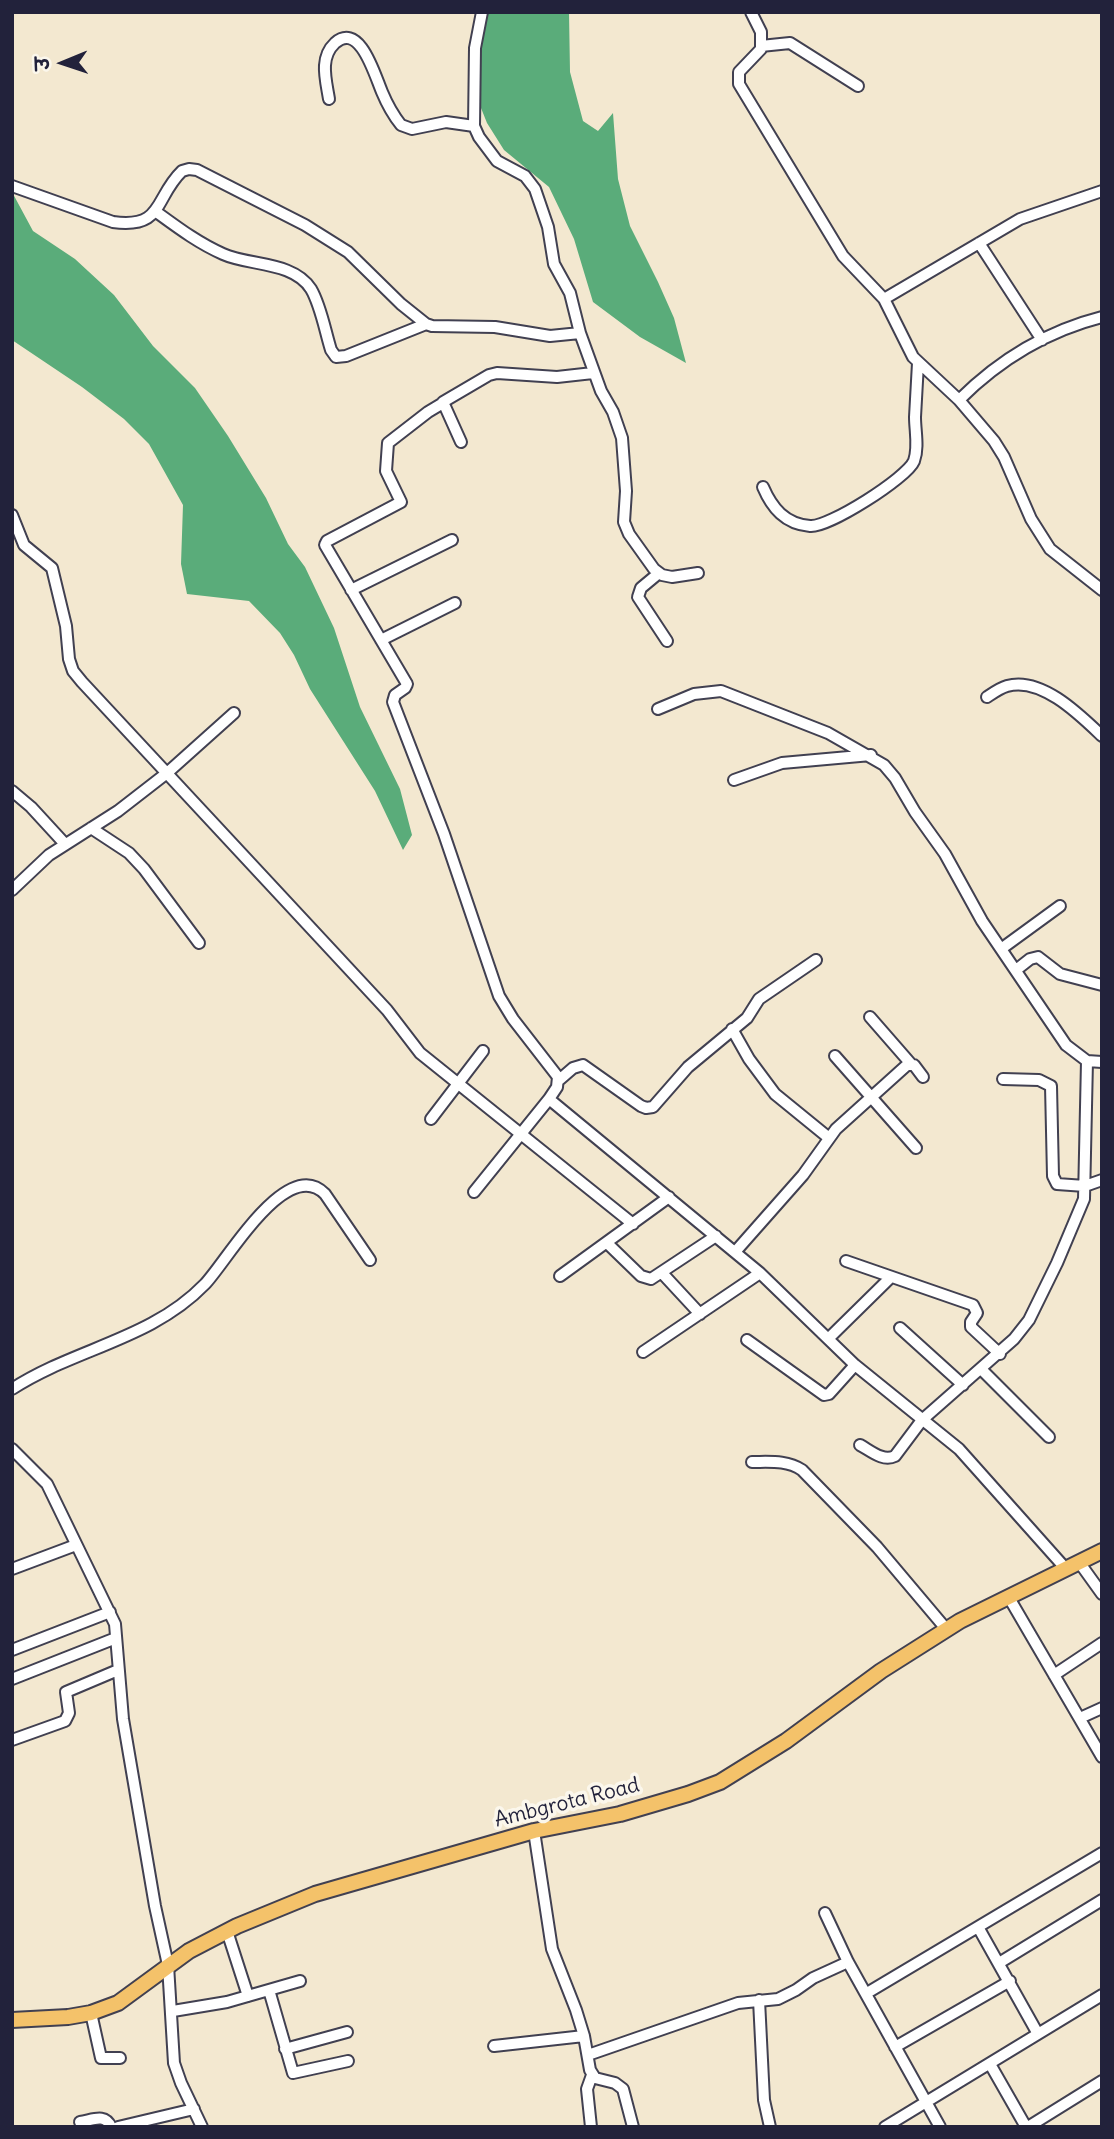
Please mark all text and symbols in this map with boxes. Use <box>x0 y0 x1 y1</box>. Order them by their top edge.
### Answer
north arrow <box>28 28 98 98</box>
text: उ <box>30 57 54 70</box>
street label: Ambgrota Road <box>492 1773 642 1833</box>

